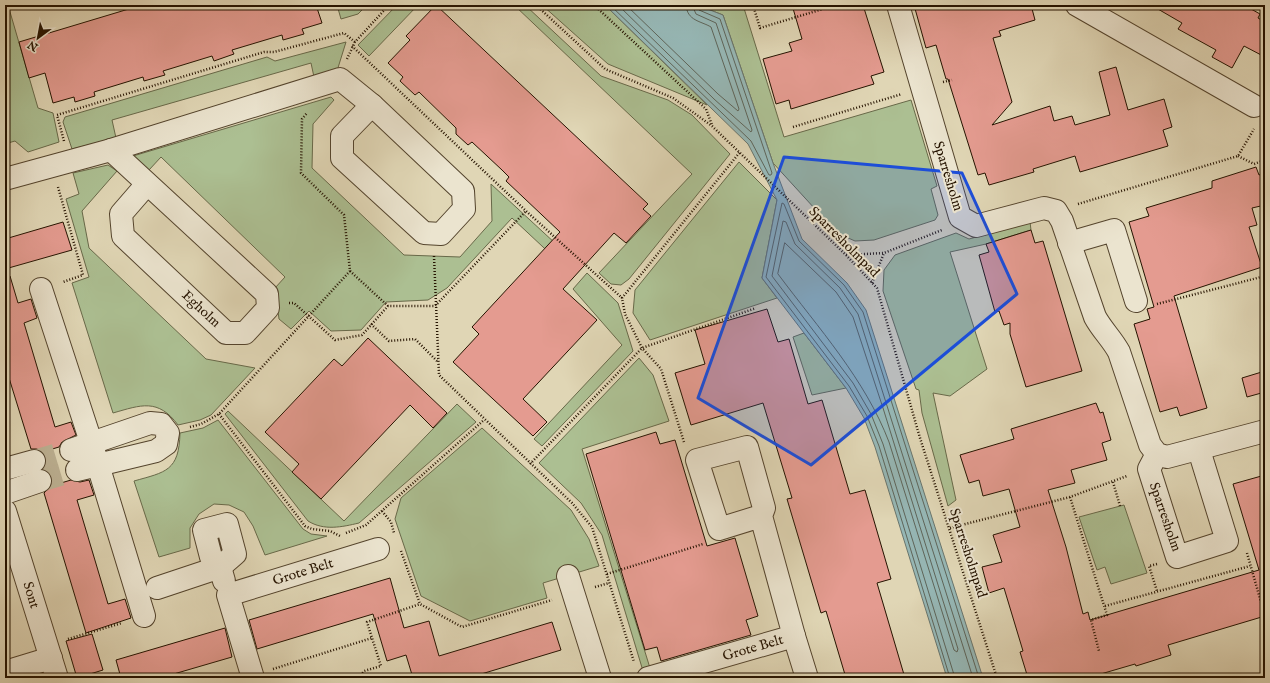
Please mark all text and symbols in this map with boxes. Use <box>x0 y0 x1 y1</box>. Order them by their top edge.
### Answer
north arrow <box>18 18 58 58</box>
text: N <box>25 37 42 55</box>
street label: Sparresholm <box>929 139 967 213</box>
street label: Sparresholmpad <box>805 203 884 282</box>
street label: Egholm <box>178 286 224 332</box>
street label: Sparresholm <box>1145 480 1185 554</box>
street label: Sparresholmpad <box>945 506 991 601</box>
street label: Grote Belt <box>271 554 336 590</box>
street label: Sont <box>18 580 44 611</box>
street label: Grote Belt <box>721 631 786 665</box>

